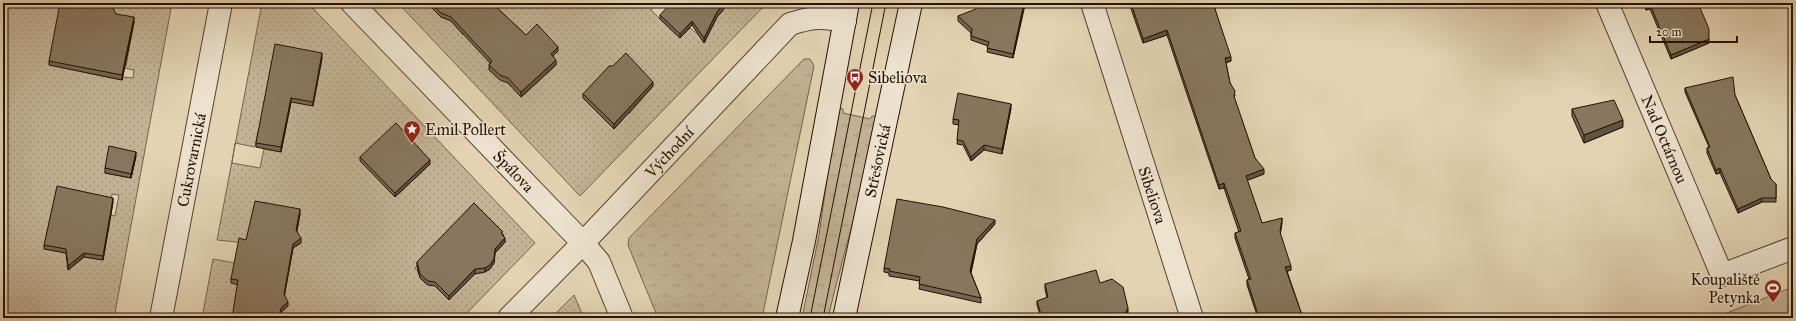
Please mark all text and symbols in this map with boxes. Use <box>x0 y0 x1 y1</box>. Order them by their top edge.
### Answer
scale bar <box>1650 18 1737 44</box>
text: 20 m <box>1656 25 1682 39</box>
bus stop icon: Sibeliova <box>845 67 865 92</box>
place label: Sibeliova <box>868 68 927 87</box>
street label: Nad Octárnou <box>1637 92 1692 187</box>
street label: Cukrovarnická <box>173 111 210 209</box>
place icon: Emil Pollert <box>402 119 422 144</box>
place label: Emil Pollert <box>425 120 506 139</box>
street label: Východní <box>640 122 698 183</box>
street label: Střešovická <box>860 123 895 199</box>
street label: Špálova <box>489 146 539 196</box>
street label: Sibeliova <box>1134 164 1171 226</box>
place label: Koupaliště Petynka <box>1691 270 1760 307</box>
sports icon: Koupaliště Petynka <box>1763 278 1783 303</box>

